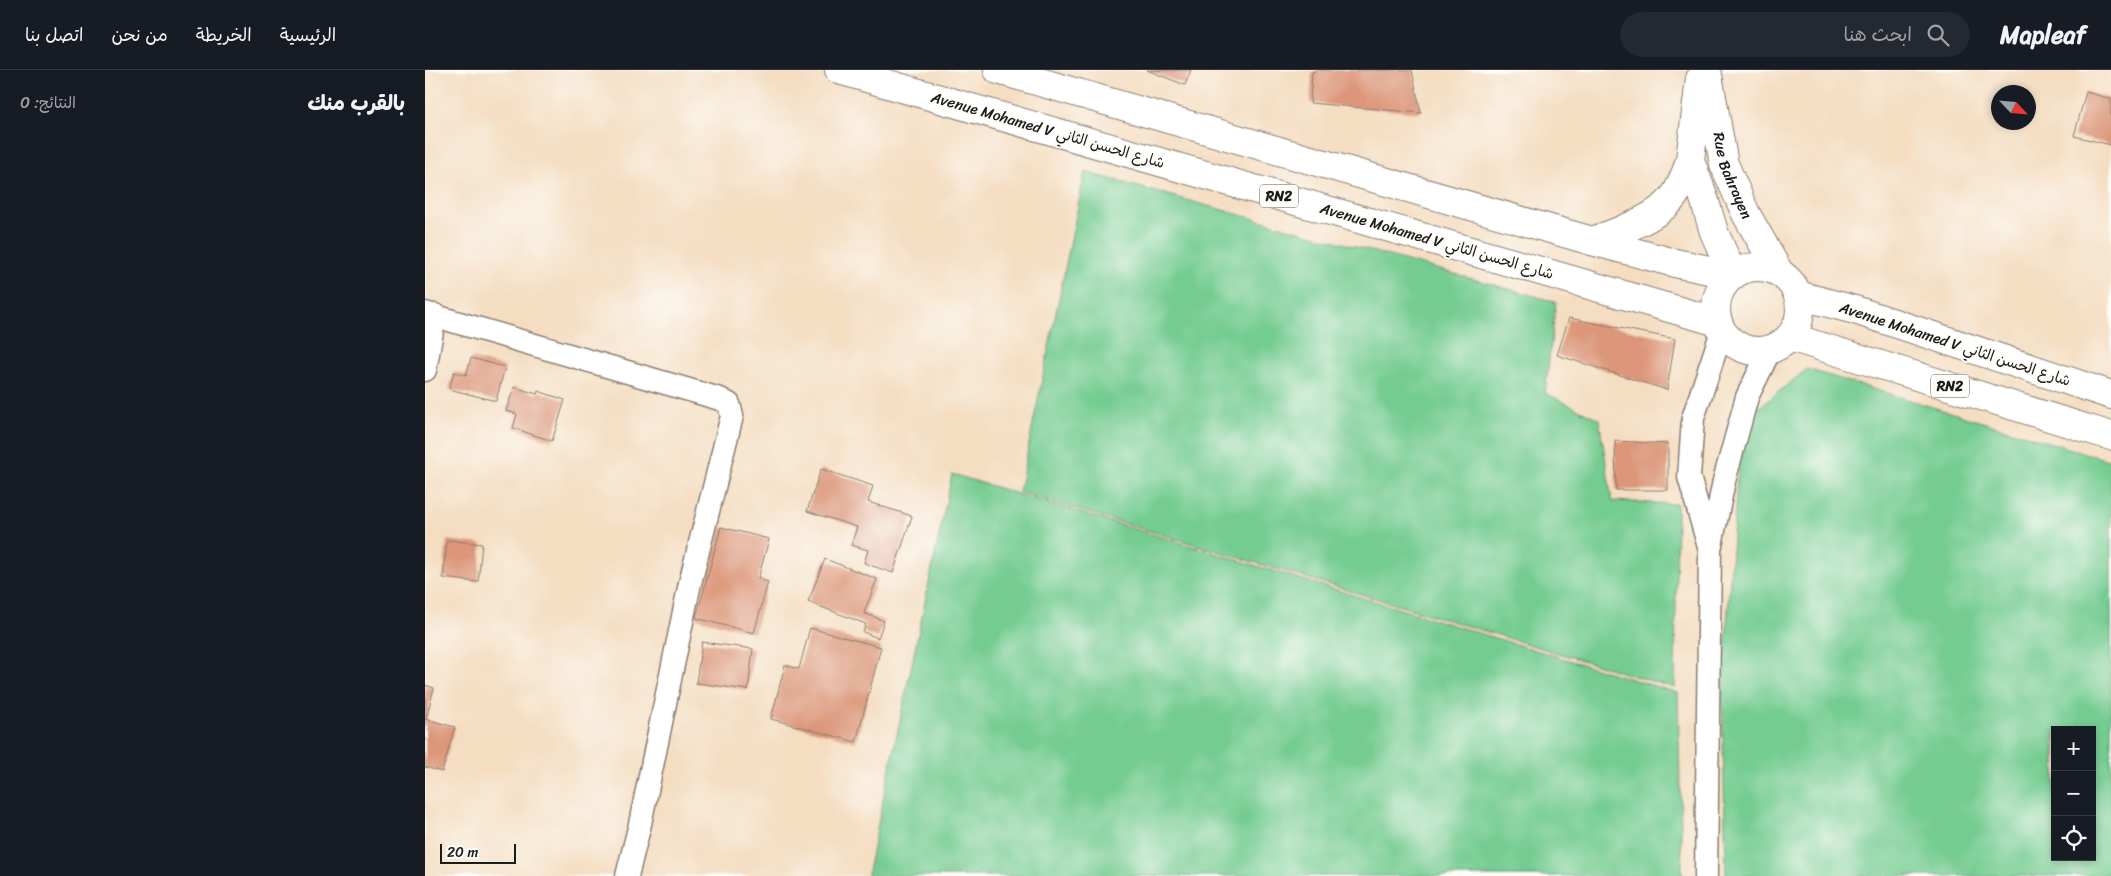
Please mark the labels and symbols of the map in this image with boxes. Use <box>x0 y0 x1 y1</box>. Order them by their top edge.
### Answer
street label: Avenue Mohamed V شارع الحسن الثاني <box>927 84 1168 176</box>
north arrow <box>1991 85 2036 130</box>
street label: Rue Bahrayen <box>1706 130 1759 224</box>
road number: RN2 <box>1260 184 1298 208</box>
street label: Avenue Mohamed V شارع الحسن الثاني <box>1316 195 1557 287</box>
street label: Avenue Mohamed V شارع الحسن الثاني <box>1835 294 2074 394</box>
road number: RN2 <box>1931 374 1969 398</box>
scale bar <box>440 841 516 864</box>

